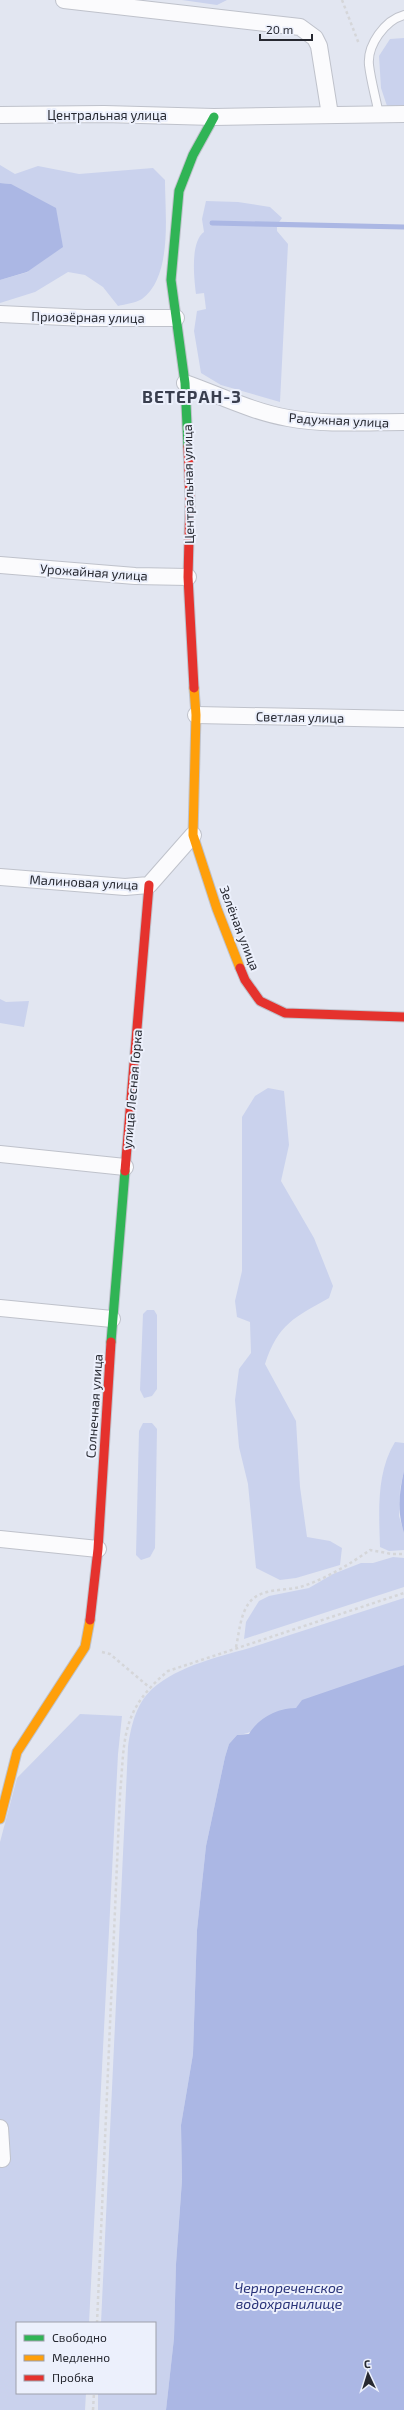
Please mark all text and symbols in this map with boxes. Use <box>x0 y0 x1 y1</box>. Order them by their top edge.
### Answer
scale bar <box>260 16 312 42</box>
text: 20 m <box>266 22 293 36</box>
street label: Центральная улица <box>47 107 167 123</box>
street label: Приозёрная улица <box>31 308 145 326</box>
district label: ВЕТЕРАН-3 <box>142 386 242 406</box>
street label: Радужная улица <box>288 409 390 431</box>
street label: Центральная улица <box>179 424 197 544</box>
street label: Урожайная улица <box>40 560 148 584</box>
street label: Светлая улица <box>256 708 344 726</box>
street label: Малиновая улица <box>29 871 139 893</box>
street label: Зелёная улица <box>216 883 264 973</box>
street label: улица Лесная Горка <box>119 1029 145 1149</box>
street label: Солнечная улица <box>82 1353 106 1459</box>
water label: Чернореченское водохранилище <box>235 2279 344 2312</box>
legend <box>16 2322 156 2394</box>
text: Свободно <box>52 2330 107 2344</box>
text: Медленно <box>52 2350 110 2364</box>
north arrow <box>348 2354 388 2394</box>
text: С <box>364 2357 371 2370</box>
text: Пробка <box>52 2370 94 2384</box>

